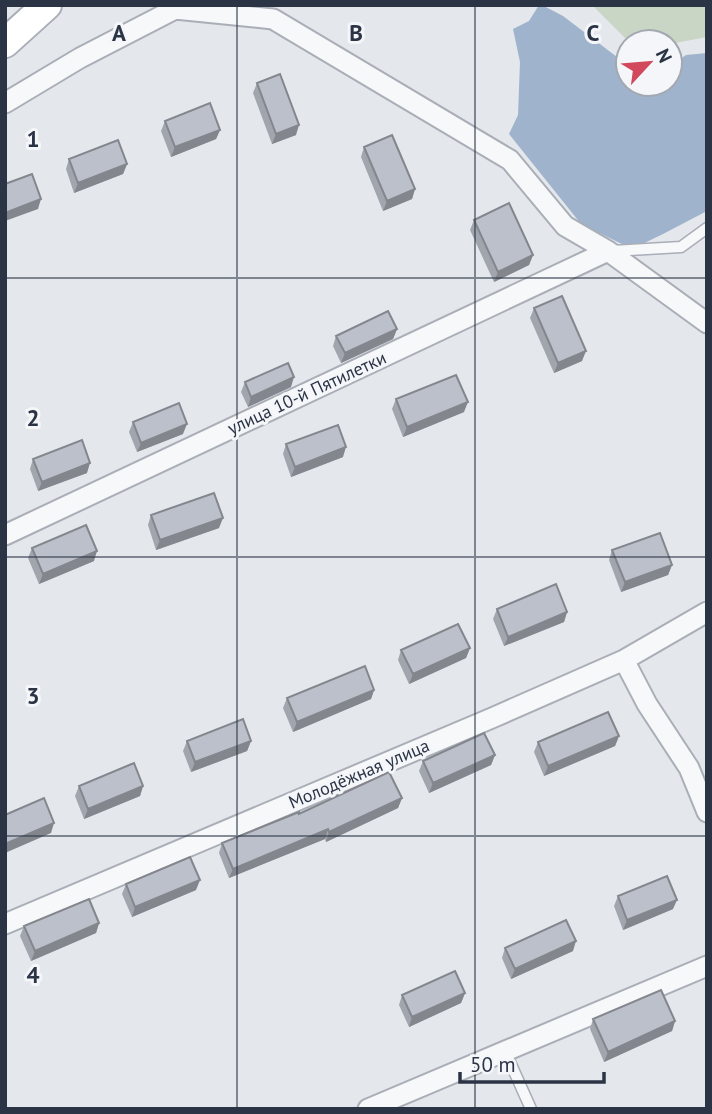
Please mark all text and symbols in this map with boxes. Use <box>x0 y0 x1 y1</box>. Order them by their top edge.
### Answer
text: A <box>112 18 126 47</box>
text: B <box>349 18 363 47</box>
text: C <box>587 18 600 47</box>
north arrow <box>614 28 684 98</box>
text: N <box>651 45 678 66</box>
text: 1 <box>26 124 40 153</box>
street label: улица 10-й Пятилетки <box>224 346 390 439</box>
text: 2 <box>26 403 40 432</box>
text: 3 <box>26 681 40 710</box>
street label: Молодёжная улица <box>285 733 433 814</box>
text: 4 <box>26 960 40 989</box>
scale bar <box>460 1040 604 1084</box>
text: 50 m <box>470 1051 516 1078</box>

